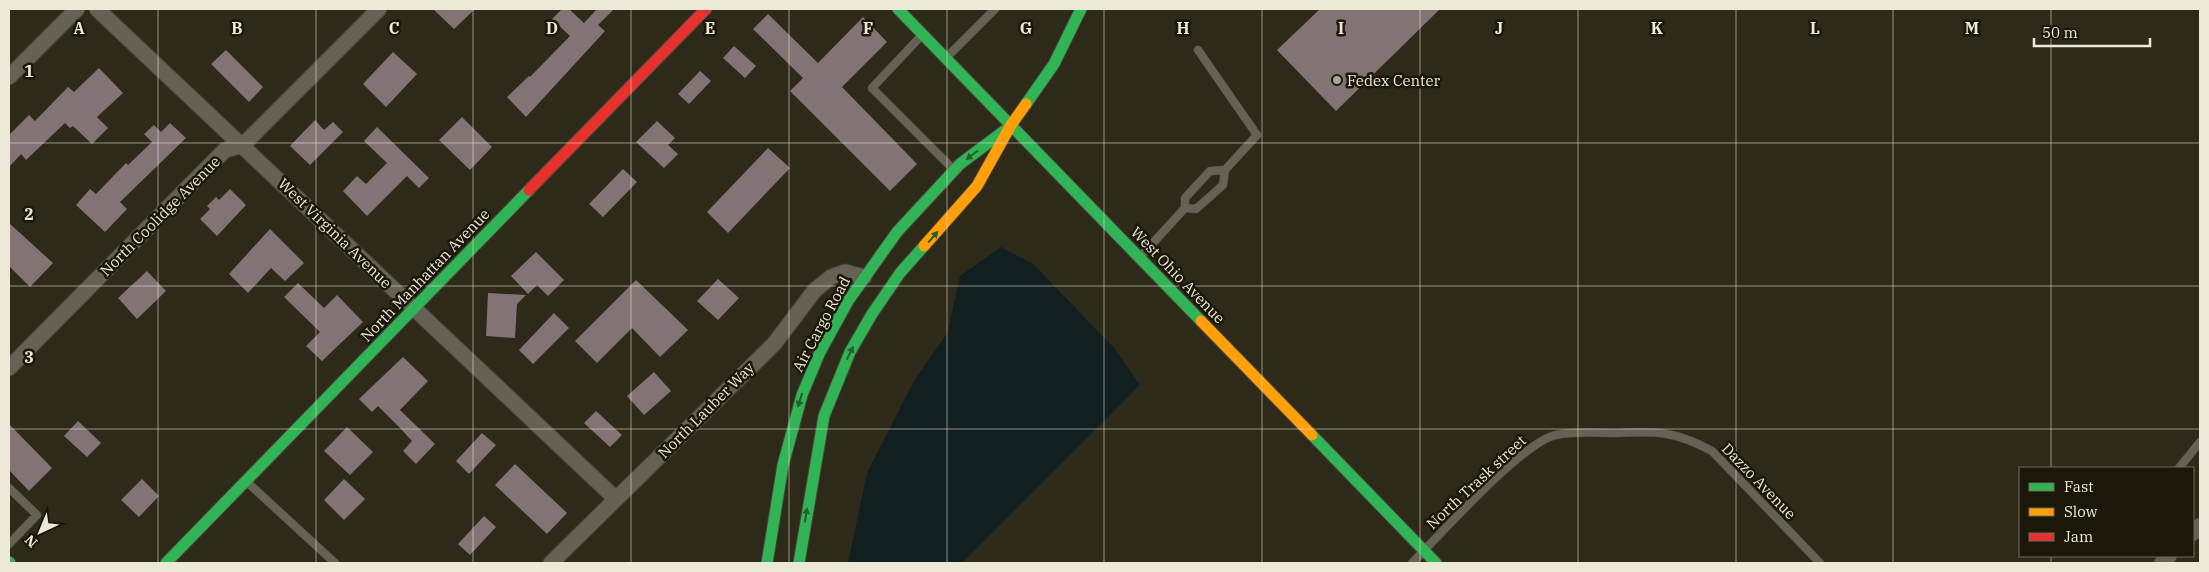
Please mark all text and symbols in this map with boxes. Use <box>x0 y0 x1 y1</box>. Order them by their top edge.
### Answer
scale bar <box>2034 15 2150 47</box>
text: A <box>73 18 85 38</box>
text: B <box>231 18 243 38</box>
text: C <box>389 18 399 38</box>
text: D <box>546 18 558 38</box>
text: E <box>705 18 715 38</box>
text: F <box>863 18 873 38</box>
text: G <box>1020 18 1032 38</box>
text: H <box>1177 18 1190 38</box>
text: I <box>1338 18 1344 38</box>
text: J <box>1495 18 1503 38</box>
text: K <box>1651 18 1664 38</box>
text: L <box>1810 18 1820 38</box>
text: M <box>1965 18 1979 38</box>
text: 50 m <box>2042 23 2078 42</box>
text: 1 <box>24 61 34 81</box>
place label: Fedex Center <box>1347 71 1440 90</box>
marker: Fedex Center <box>1331 74 1343 86</box>
one-way arrow <box>966 149 979 160</box>
street label: North Coolidge Avenue <box>96 152 224 280</box>
street label: West Virginia Avenue <box>274 174 396 292</box>
text: 2 <box>24 204 34 224</box>
street label: North Manhattan Avenue <box>356 204 494 346</box>
street label: West Ohio Avenue <box>1127 223 1229 327</box>
one-way arrow <box>927 230 938 243</box>
street label: Air Cargo Road <box>788 273 854 375</box>
one-way arrow <box>846 345 854 360</box>
text: 3 <box>24 347 34 367</box>
street label: North Lauber Way <box>654 358 758 462</box>
one-way arrow <box>796 392 804 407</box>
street label: North Trask street <box>1422 431 1530 533</box>
street label: Dazzo Avenue <box>1718 439 1800 523</box>
legend <box>2019 467 2194 557</box>
text: Fast <box>2064 477 2094 496</box>
text: Slow <box>2064 502 2098 521</box>
north arrow <box>15 507 65 557</box>
one-way arrow <box>803 507 811 523</box>
text: Jam <box>2064 527 2093 546</box>
text: N <box>21 531 41 552</box>

